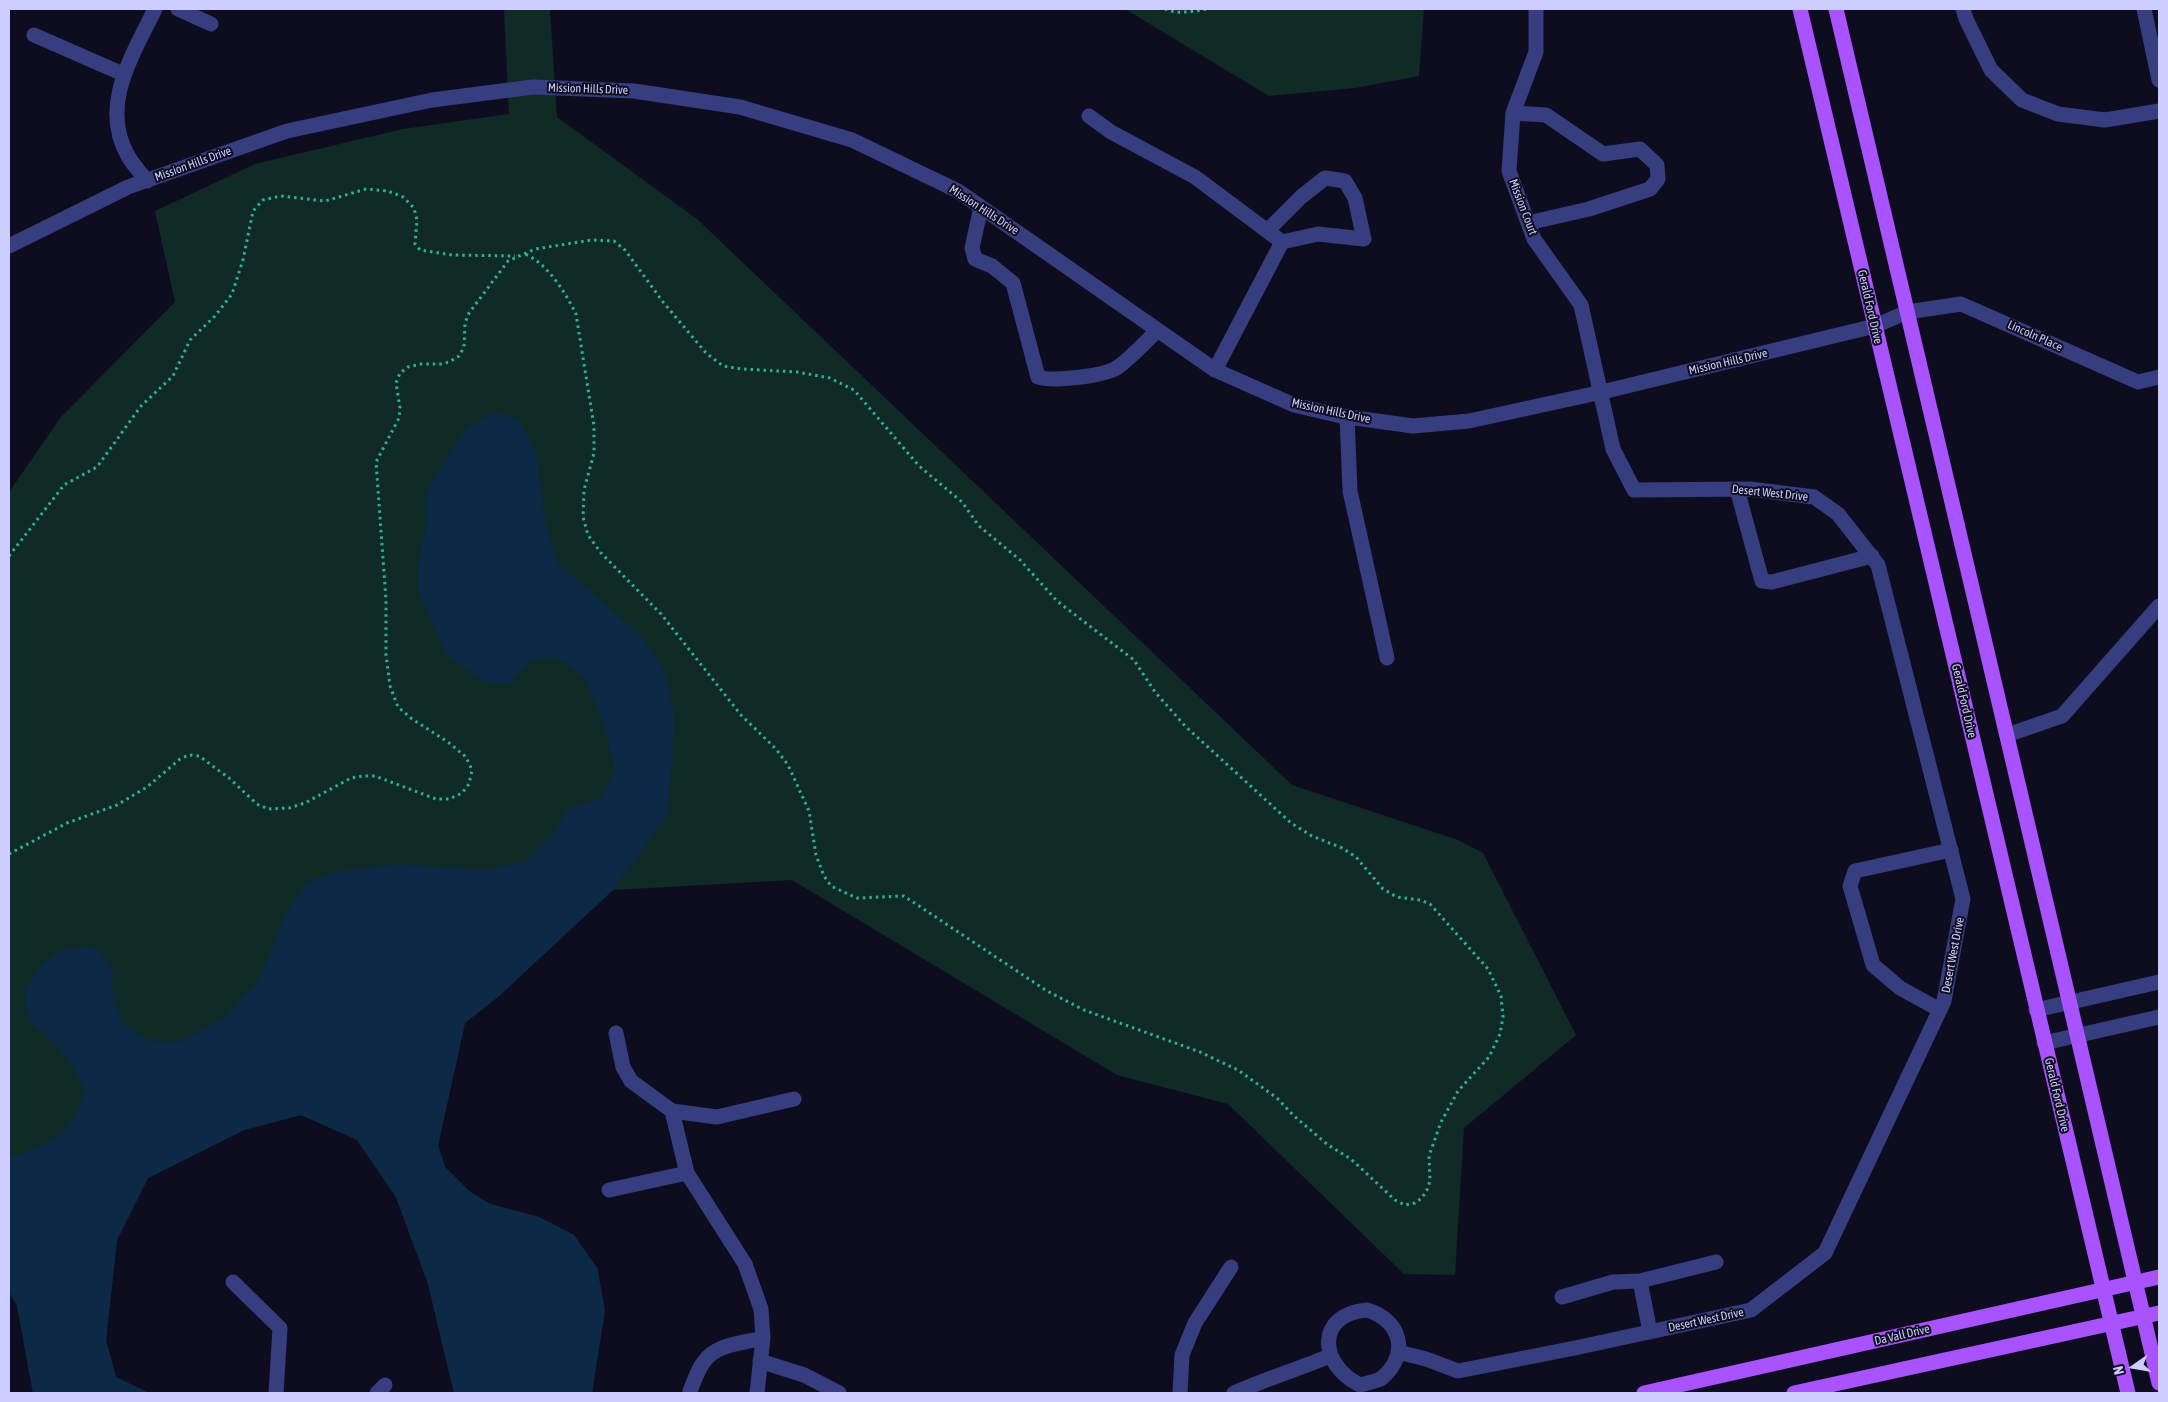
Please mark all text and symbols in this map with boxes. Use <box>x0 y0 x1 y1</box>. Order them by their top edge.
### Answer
street label: Mission Hills Drive <box>548 80 628 98</box>
street label: Mission Hills Drive <box>153 143 233 185</box>
street label: Mission Court <box>1506 177 1540 237</box>
street label: Mission Hills Drive <box>946 182 1022 238</box>
street label: Gerald Ford Drive <box>1854 269 1886 345</box>
street label: Lincoln Place <box>2005 318 2065 354</box>
street label: Mission Hills Drive <box>1687 346 1769 378</box>
street label: Mission Hills Drive <box>1290 396 1372 426</box>
street label: Desert West Drive <box>1731 482 1809 504</box>
street label: Gerald Ford Drive <box>1948 663 1980 739</box>
street label: Desert West Drive <box>1939 916 1967 994</box>
street label: Gerald Ford Drive <box>2041 1057 2073 1133</box>
street label: Desert West Drive <box>1667 1305 1745 1335</box>
street label: Da Vall Drive <box>1873 1322 1931 1348</box>
north arrow <box>2108 1342 2158 1392</box>
text: N <box>2110 1365 2127 1376</box>

